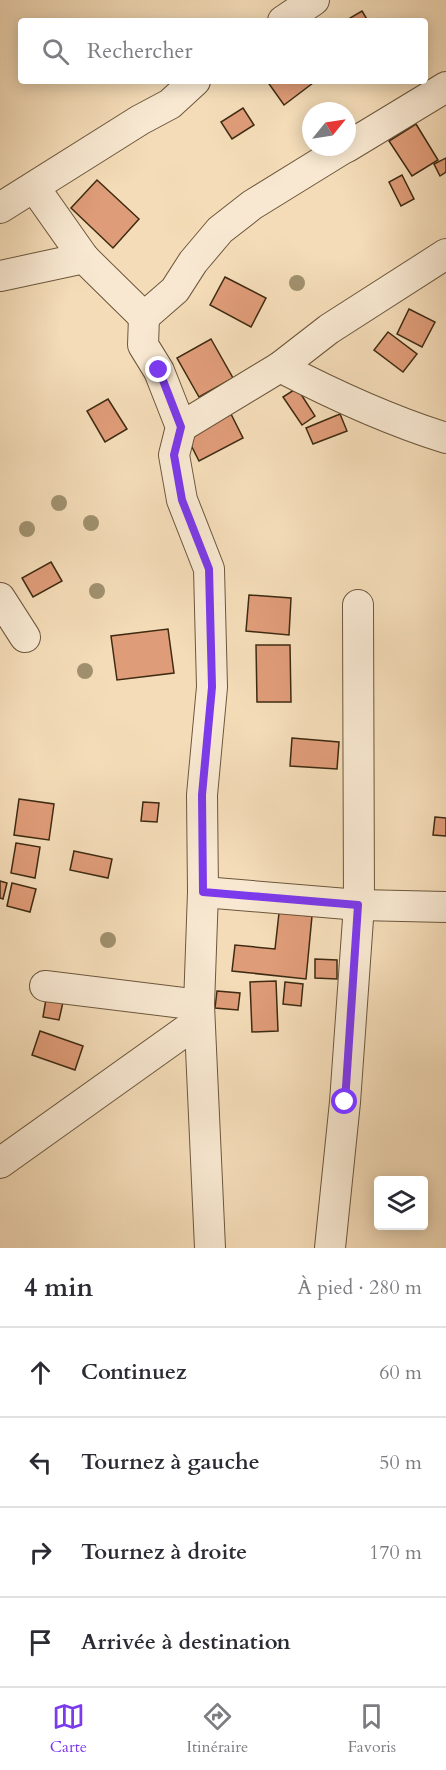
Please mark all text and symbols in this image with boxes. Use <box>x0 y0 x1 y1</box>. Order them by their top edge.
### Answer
search box <box>18 18 428 84</box>
icon: search <box>39 35 72 68</box>
text: Rechercher <box>87 36 192 66</box>
north arrow <box>302 102 356 156</box>
route end <box>145 356 171 382</box>
route start <box>331 1088 357 1114</box>
map controls <box>374 1176 428 1230</box>
button: layers <box>374 1176 428 1230</box>
text: 4 min <box>24 1270 93 1305</box>
text: À pied · 280 m <box>298 1274 422 1301</box>
icon: ahead <box>24 1356 57 1389</box>
text: Continuez <box>81 1357 187 1387</box>
text: 60 m <box>379 1359 422 1386</box>
icon: left <box>24 1446 57 1479</box>
text: Tournez à gauche <box>81 1447 260 1477</box>
text: 50 m <box>379 1449 422 1476</box>
icon: right <box>24 1536 57 1569</box>
text: Tournez à droite <box>81 1537 247 1567</box>
text: 170 m <box>369 1539 422 1566</box>
icon: arrive <box>24 1626 57 1659</box>
text: Arrivée à destination <box>81 1627 291 1657</box>
tab: Carte <box>50 1700 87 1758</box>
tab: Itinéraire <box>187 1700 248 1758</box>
tab: Favoris <box>348 1700 396 1758</box>

